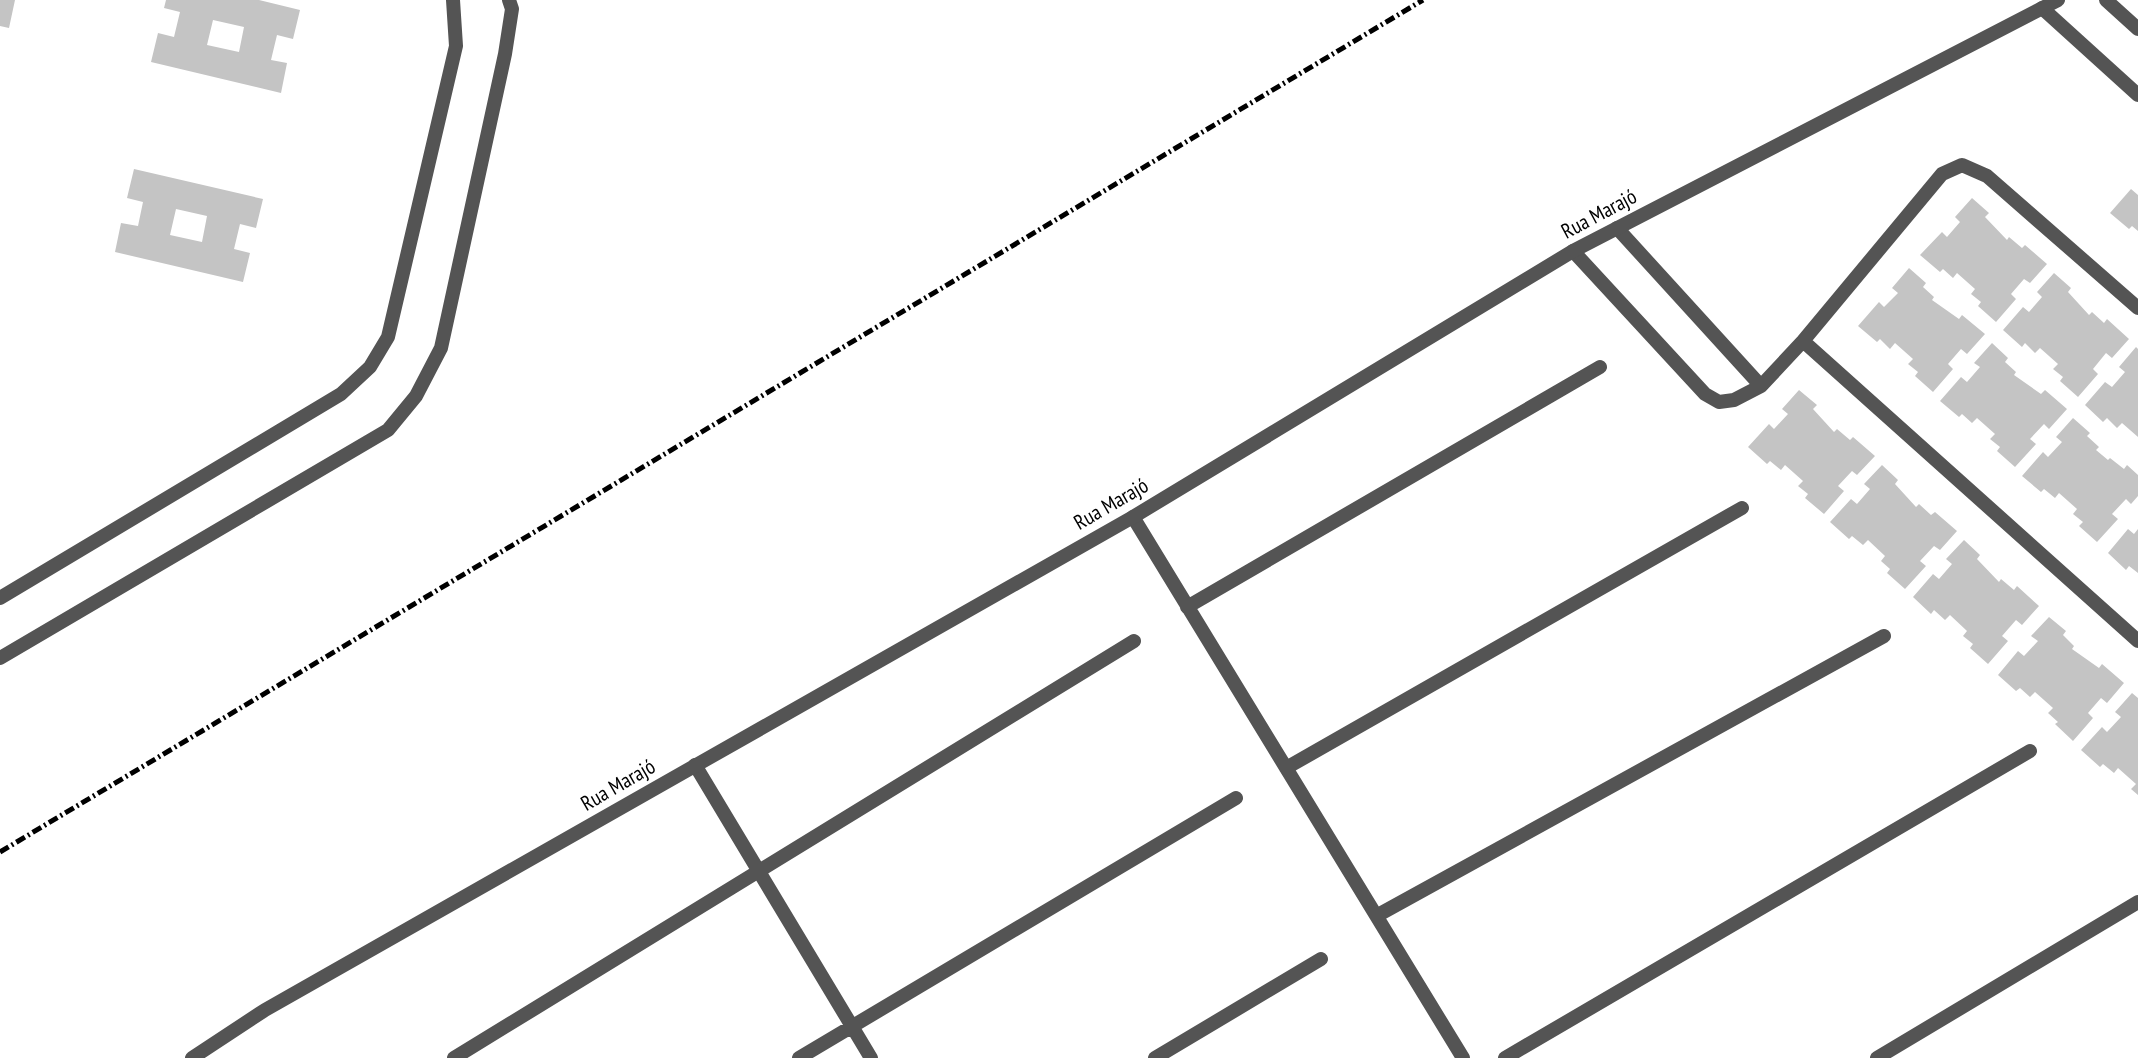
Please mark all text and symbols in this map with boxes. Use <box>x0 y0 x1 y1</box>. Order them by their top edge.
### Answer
street label: Rua Marajó <box>1556 182 1641 245</box>
street label: Rua Marajó <box>1069 471 1153 536</box>
street label: Rua Marajó <box>576 752 660 817</box>

